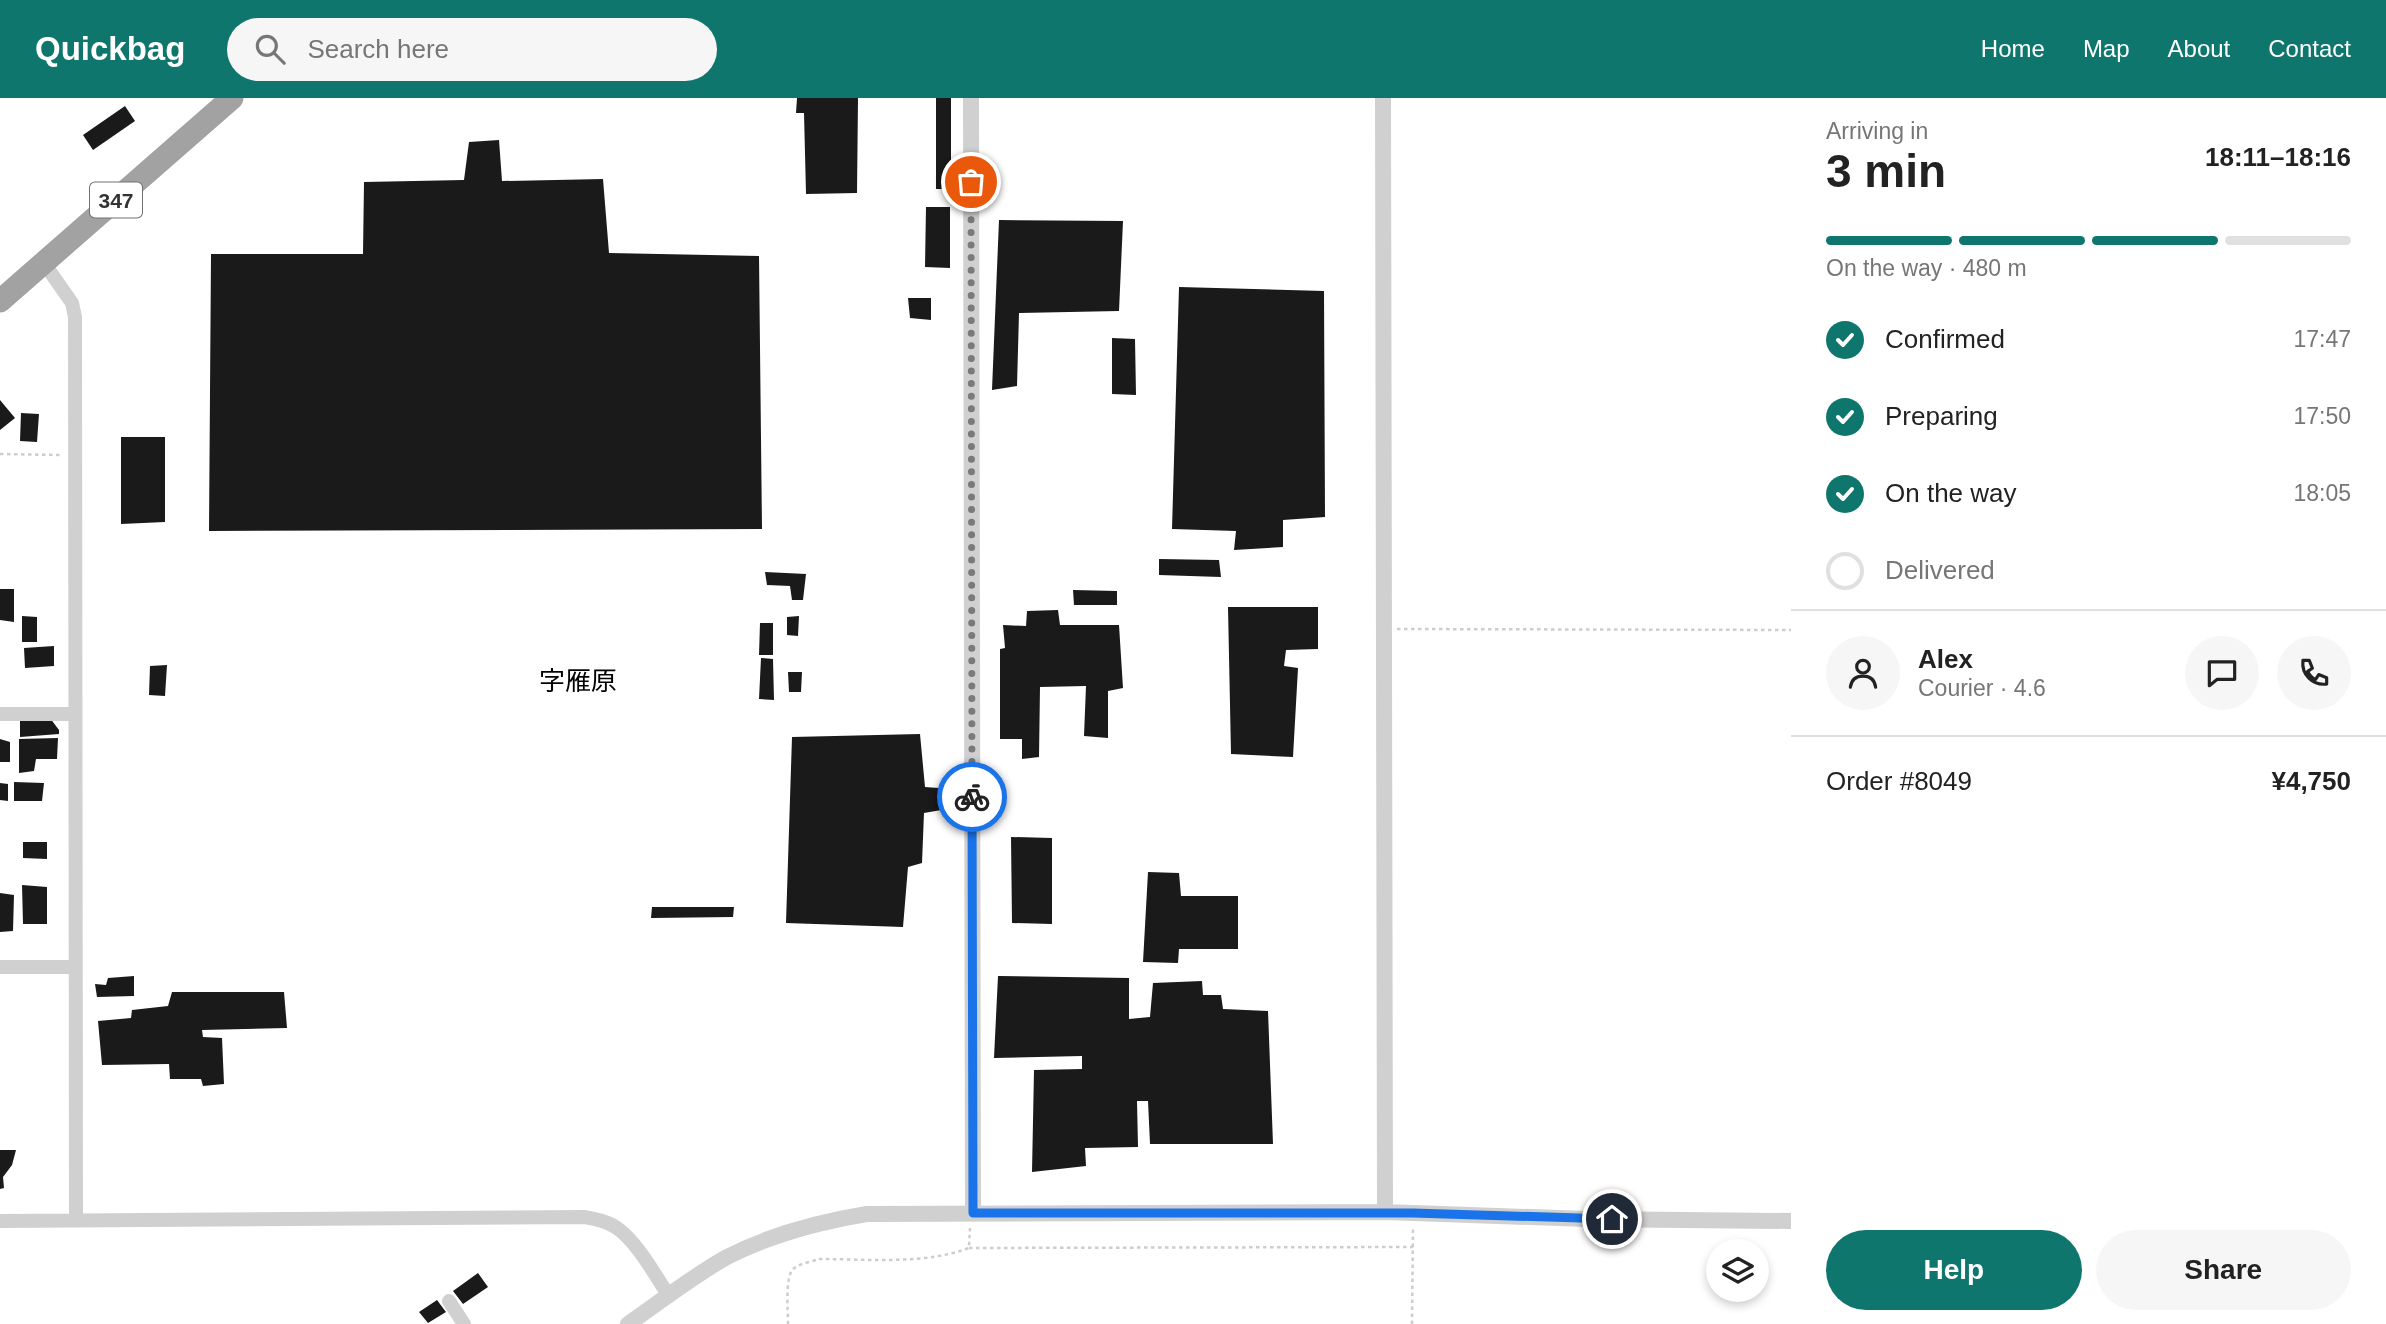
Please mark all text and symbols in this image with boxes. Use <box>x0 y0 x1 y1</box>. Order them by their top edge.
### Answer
search box <box>227 18 717 81</box>
text: Quickbag <box>35 30 185 67</box>
icon: search <box>251 30 289 68</box>
text: Search here <box>307 34 449 64</box>
text: Home <box>1981 35 2045 62</box>
text: Map <box>2083 35 2130 62</box>
text: About <box>2168 35 2230 62</box>
text: Contact <box>2268 35 2351 62</box>
text: Arriving in <box>1826 118 1928 144</box>
text: 18:11–18:16 <box>2205 142 2351 172</box>
text: 3 min <box>1826 145 1946 197</box>
pin <box>941 152 1001 212</box>
icon: bag <box>952 163 990 201</box>
road number: 347 <box>90 182 142 217</box>
text: On the way · 480 m <box>1826 255 2027 281</box>
icon: check <box>1826 321 1864 359</box>
text: Confirmed <box>1885 324 2005 354</box>
text: 17:47 <box>2293 326 2351 352</box>
icon: check <box>1826 398 1864 436</box>
text: Preparing <box>1885 401 1998 431</box>
text: 17:50 <box>2293 403 2351 429</box>
icon: check <box>1826 475 1864 513</box>
text: On the way <box>1885 478 2017 508</box>
text: 18:05 <box>2293 480 2351 506</box>
text: Delivered <box>1885 555 1995 585</box>
button: person <box>1826 636 1900 710</box>
button: chat <box>2185 636 2259 710</box>
button: phone <box>2277 636 2351 710</box>
text: Alex <box>1918 644 1973 674</box>
district label: 字雁原 <box>539 666 617 696</box>
text: Courier · 4.6 <box>1918 675 2046 701</box>
courier <box>937 762 1007 832</box>
text: Order #8049 <box>1826 766 1972 796</box>
text: ¥4,750 <box>2271 766 2351 796</box>
icon: bike <box>953 778 991 816</box>
pin <box>1582 1189 1642 1249</box>
icon: home <box>1593 1200 1631 1238</box>
button: Help <box>1826 1230 2082 1310</box>
button: Share <box>2096 1230 2351 1310</box>
map controls <box>1706 1239 1769 1302</box>
button: layers <box>1706 1239 1769 1302</box>

